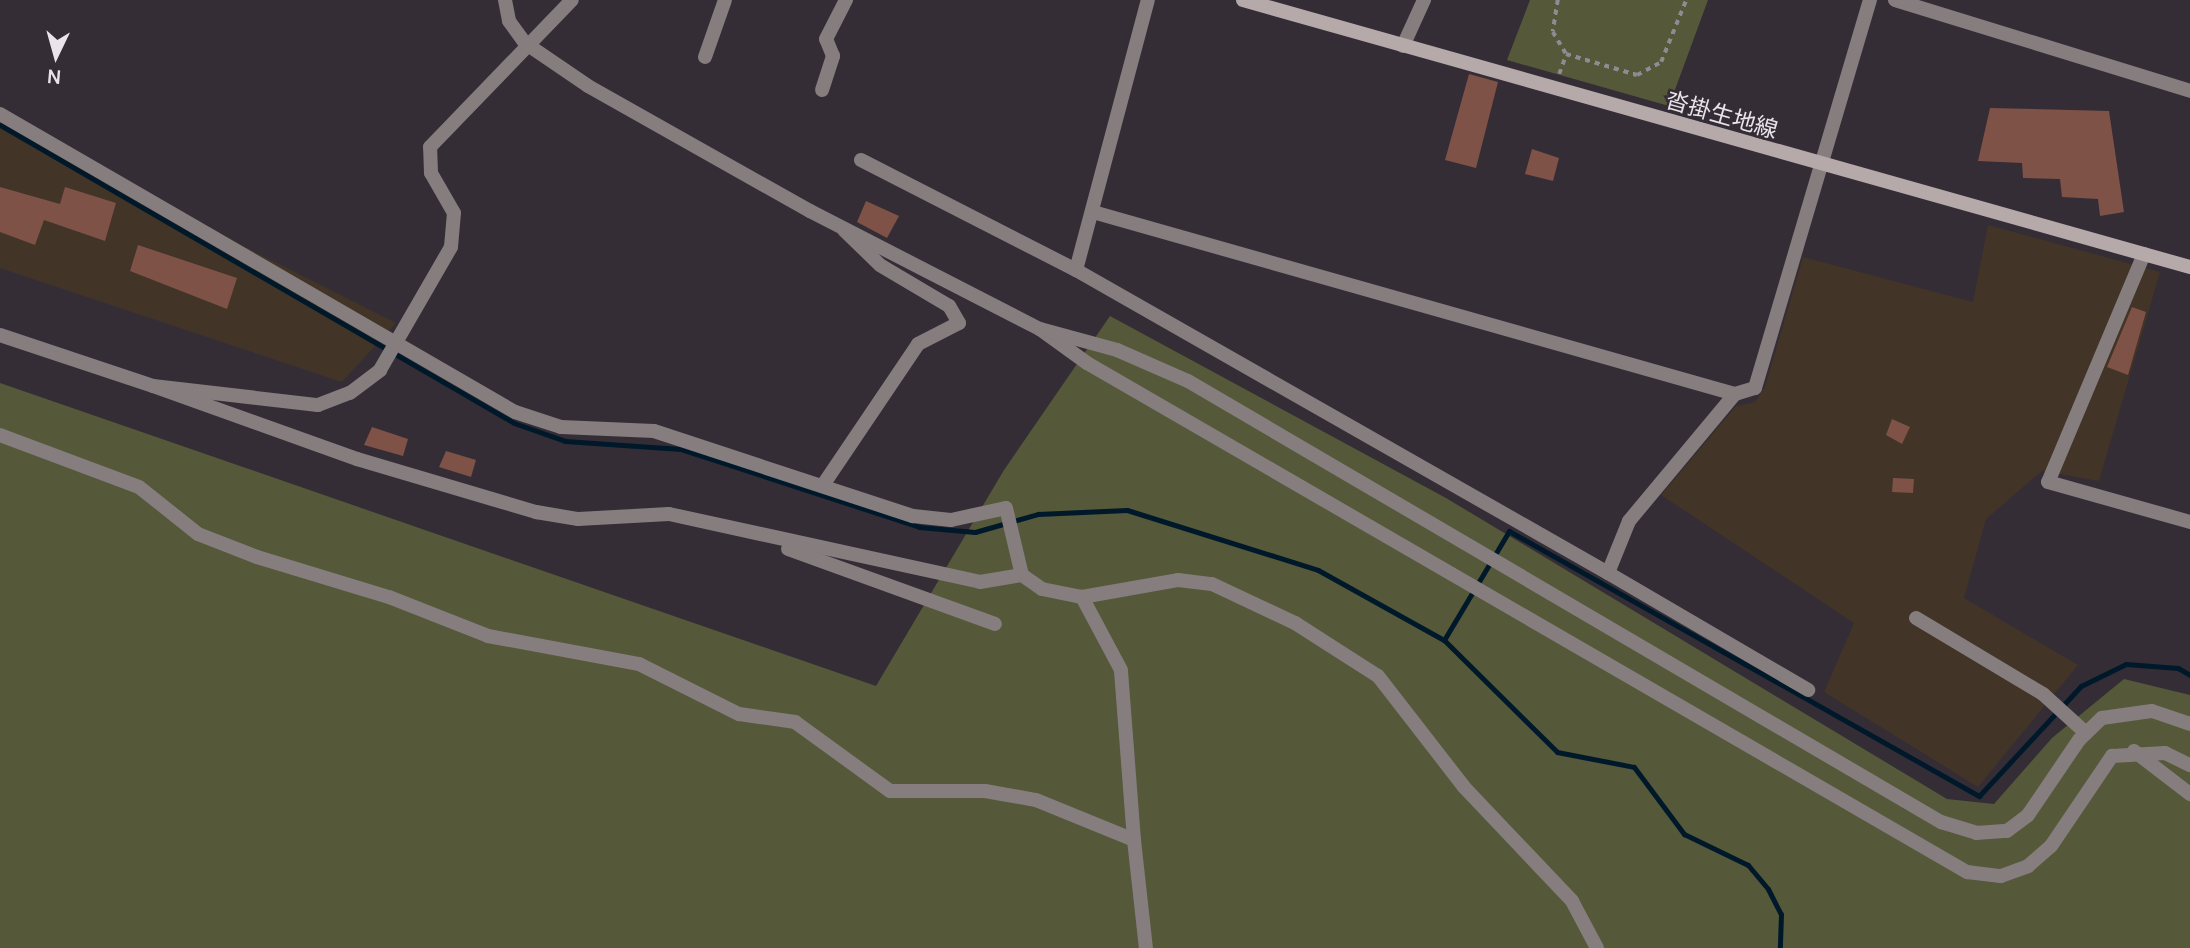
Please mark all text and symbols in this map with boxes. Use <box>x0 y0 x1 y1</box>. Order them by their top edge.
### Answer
north arrow <box>21 21 91 91</box>
text: N <box>46 63 62 90</box>
street label: 沓掛生地線 <box>1663 85 1781 143</box>

